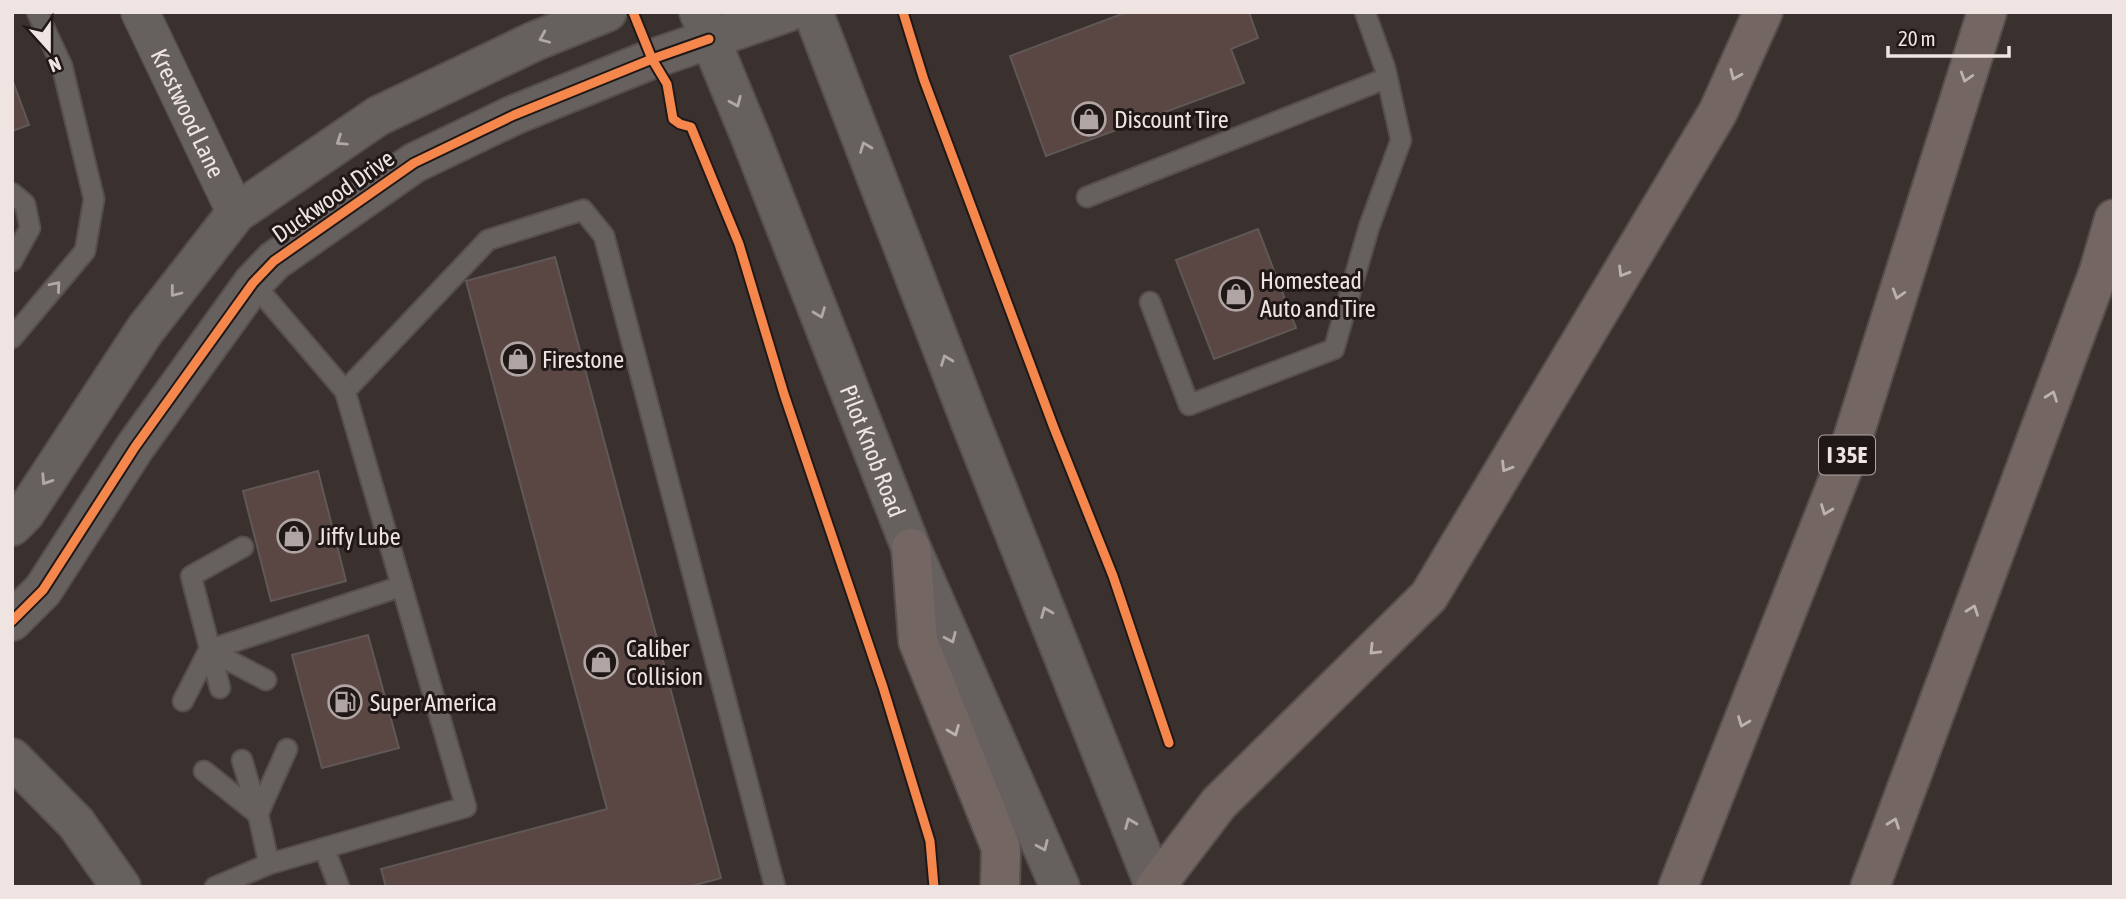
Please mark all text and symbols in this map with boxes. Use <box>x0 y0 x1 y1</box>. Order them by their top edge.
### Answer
north arrow <box>14 14 84 84</box>
scale bar <box>1888 14 2009 58</box>
text: 20 m <box>1898 26 1936 50</box>
one-way arrow <box>538 30 551 44</box>
street label: Krestwood Lane <box>146 44 231 182</box>
text: N <box>46 53 64 77</box>
one-way arrow <box>1729 67 1743 80</box>
one-way arrow <box>1960 71 1975 83</box>
one-way arrow <box>728 95 742 107</box>
shop icon: Discount Tire <box>1070 100 1108 138</box>
place label: Discount Tire <box>1114 106 1229 133</box>
one-way arrow <box>336 133 349 145</box>
one-way arrow <box>859 142 873 154</box>
street label: Duckwood Drive <box>267 144 399 248</box>
one-way arrow <box>1618 264 1631 277</box>
place label: Homestead Auto and Tire <box>1260 267 1376 322</box>
shop icon: Homestead Auto and Tire <box>1217 275 1255 313</box>
one-way arrow <box>48 281 60 294</box>
one-way arrow <box>170 284 183 297</box>
one-way arrow <box>1892 288 1906 300</box>
one-way arrow <box>811 307 825 319</box>
shop icon: Firestone <box>499 340 537 378</box>
place label: Firestone <box>542 346 624 373</box>
one-way arrow <box>940 354 954 366</box>
street label: Pilot Knob Road <box>835 381 911 521</box>
one-way arrow <box>2044 391 2058 403</box>
road number: I 35E <box>1819 436 1875 475</box>
one-way arrow <box>1501 460 1514 473</box>
one-way arrow <box>42 472 55 485</box>
one-way arrow <box>1821 504 1835 516</box>
shop icon: Jiffy Lube <box>275 517 313 555</box>
place label: Jiffy Lube <box>318 523 401 550</box>
one-way arrow <box>1965 604 1979 616</box>
one-way arrow <box>1040 607 1054 619</box>
one-way arrow <box>943 631 957 643</box>
place label: Caliber Collision <box>626 635 703 690</box>
one-way arrow <box>1369 642 1382 655</box>
shop icon: Caliber Collision <box>582 643 620 681</box>
fuel station icon: Super America <box>326 683 364 721</box>
place label: Super America <box>370 689 497 716</box>
one-way arrow <box>1737 715 1751 727</box>
one-way arrow <box>946 725 960 737</box>
one-way arrow <box>1886 817 1900 829</box>
one-way arrow <box>1124 818 1138 830</box>
one-way arrow <box>1035 839 1049 851</box>

